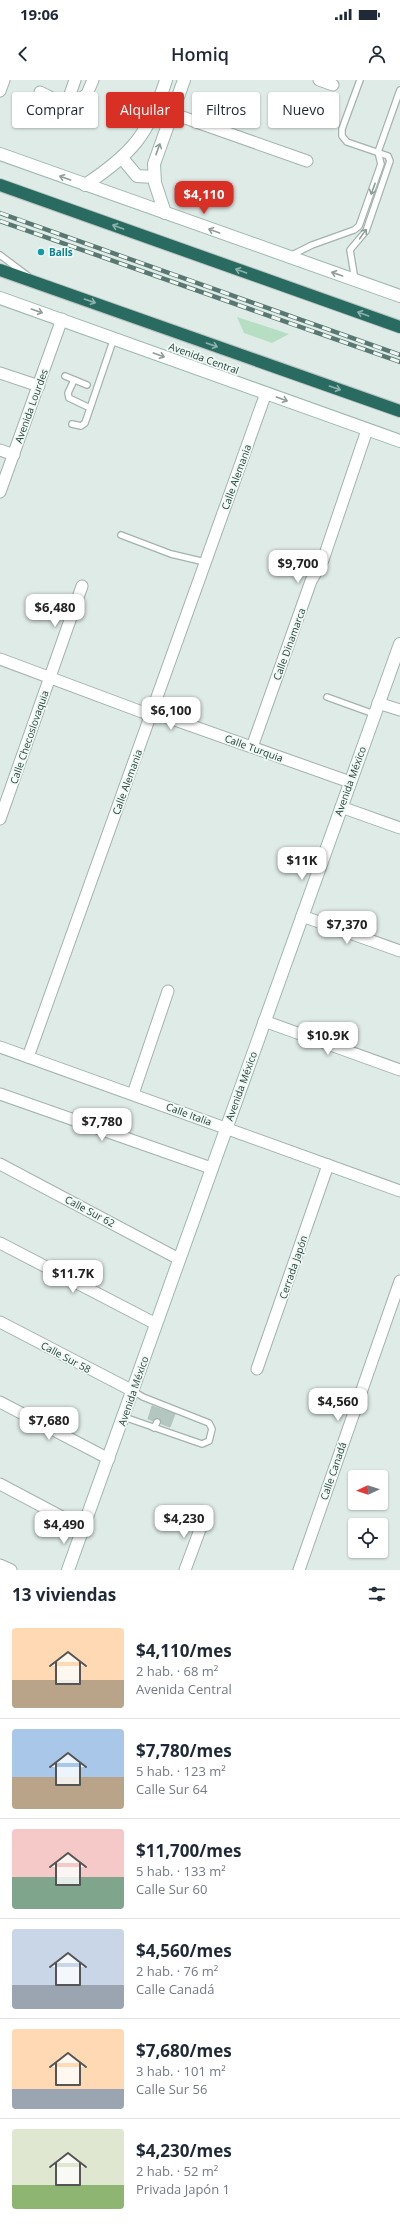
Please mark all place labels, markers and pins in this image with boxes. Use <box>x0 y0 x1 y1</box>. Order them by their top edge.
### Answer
pin: $4,110 <box>171 181 237 215</box>
place label: Balls <box>49 245 73 259</box>
marker: Balls <box>36 247 46 257</box>
pin: $9,700 <box>265 550 331 584</box>
pin: $6,480 <box>22 594 88 628</box>
pin: $6,100 <box>138 697 204 731</box>
pin: $11K <box>278 847 326 881</box>
pin: $7,370 <box>314 911 380 945</box>
pin: $10.9K <box>295 1022 361 1056</box>
pin: $7,780 <box>69 1108 135 1142</box>
pin: $11.7K <box>40 1260 106 1294</box>
pin: $4,560 <box>305 1388 371 1422</box>
pin: $7,680 <box>16 1407 82 1441</box>
pin: $4,230 <box>151 1505 217 1539</box>
pin: $4,490 <box>31 1511 97 1545</box>

